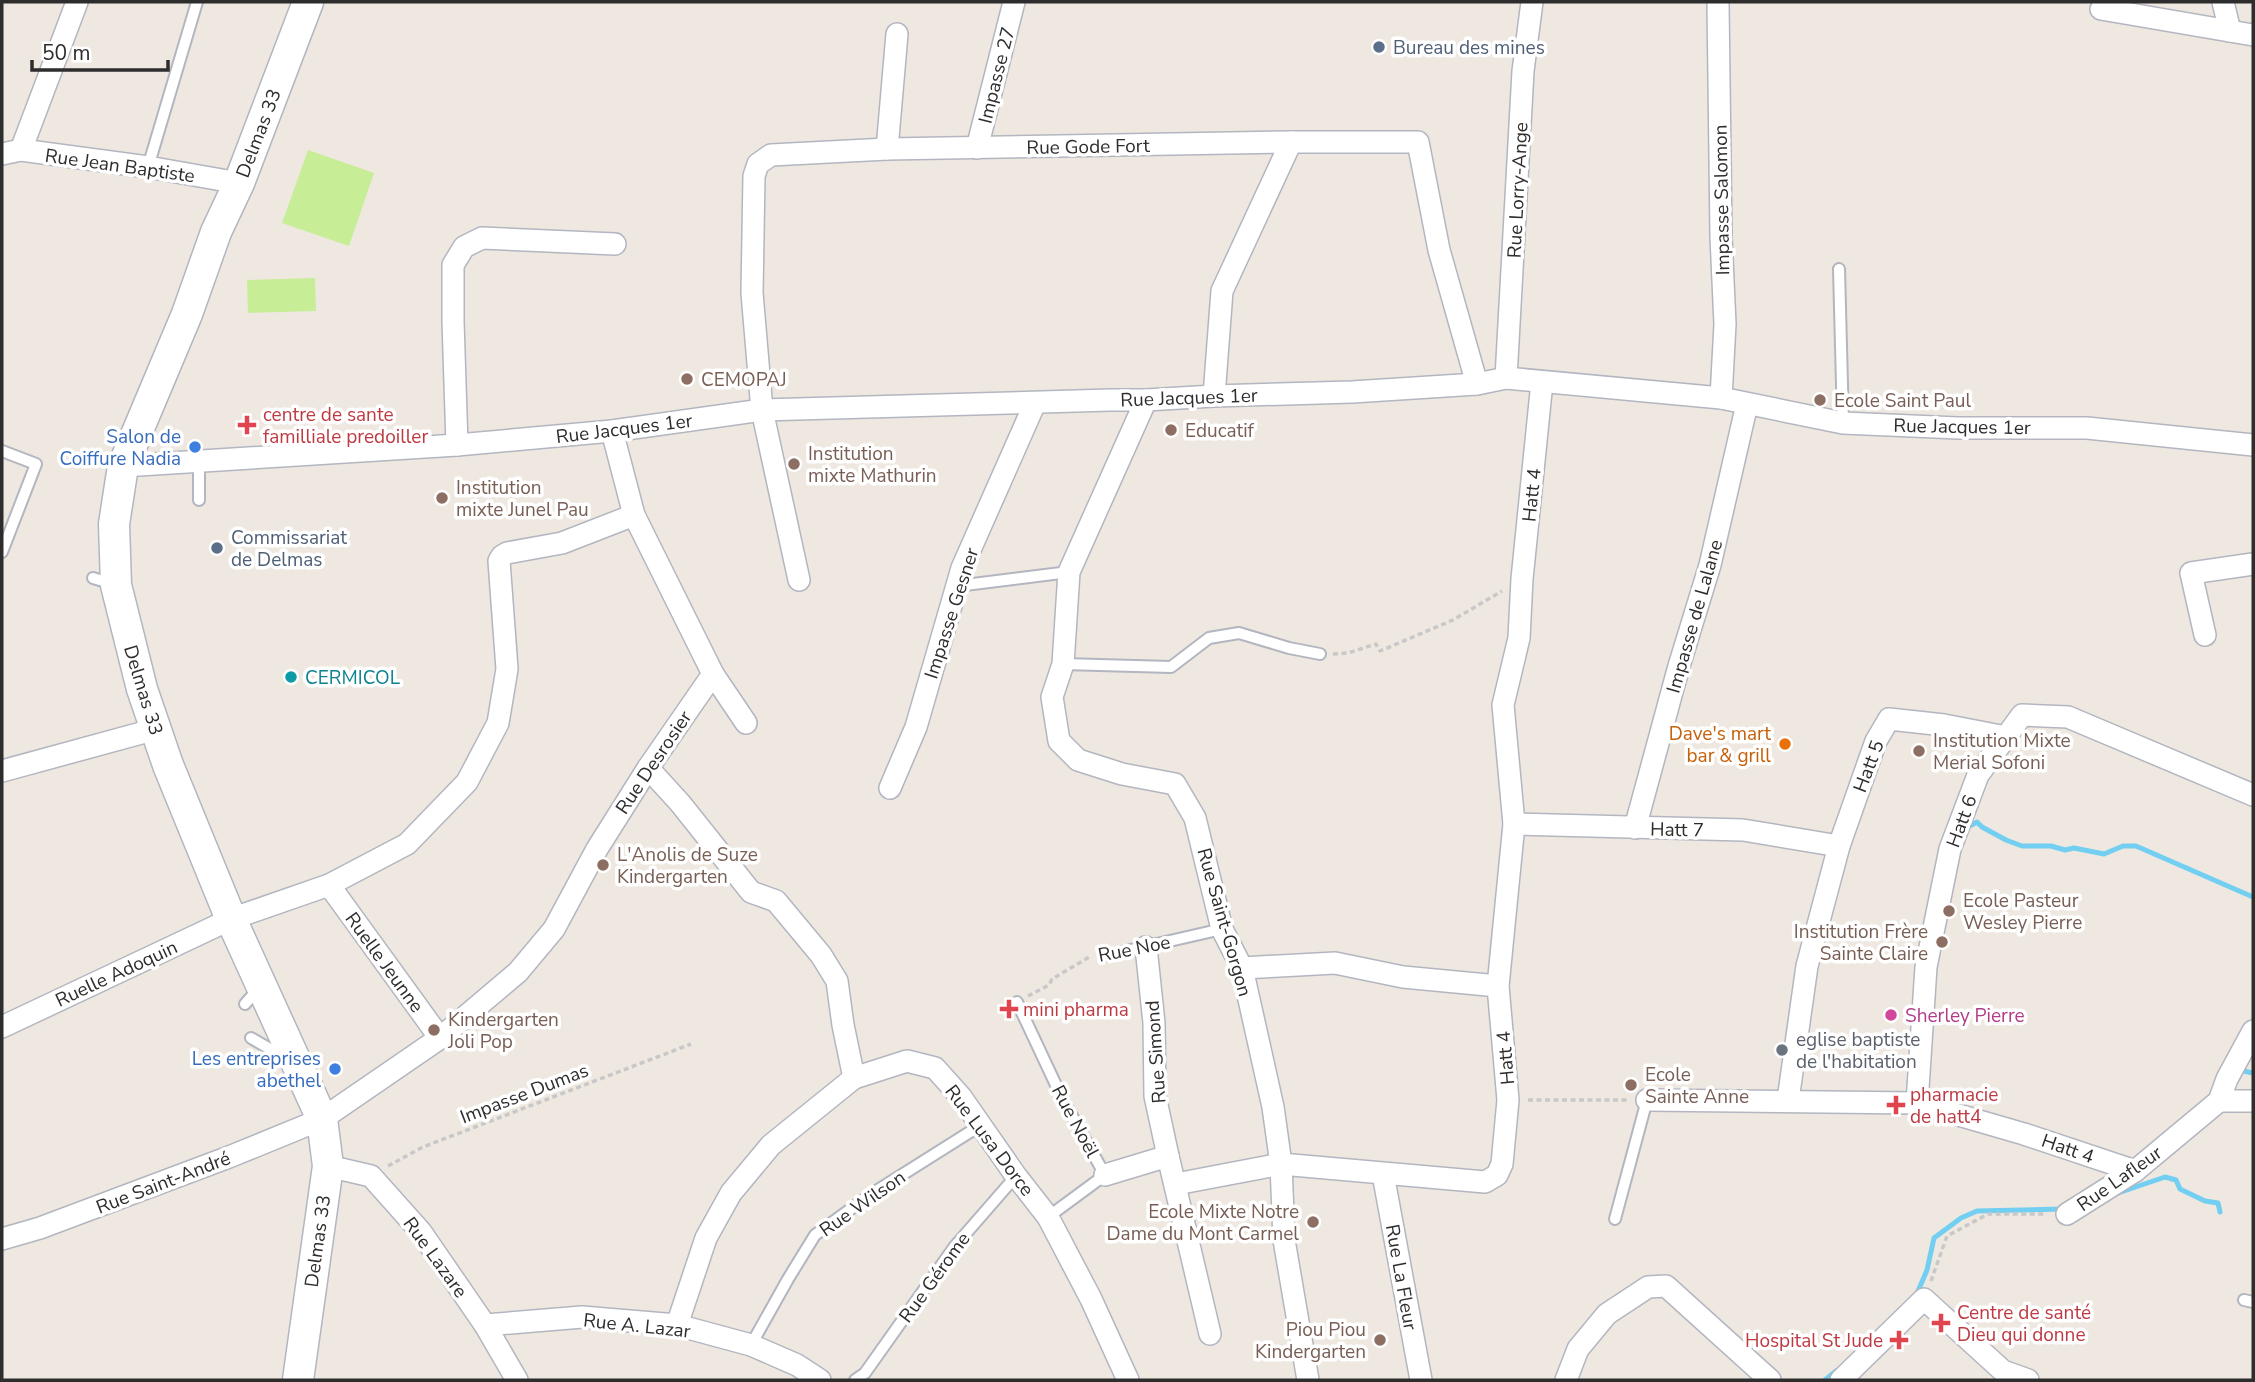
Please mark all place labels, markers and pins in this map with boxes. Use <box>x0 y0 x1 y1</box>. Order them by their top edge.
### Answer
place label: Bureau des mines <box>1393 35 1545 61</box>
marker: Bureau des mines <box>1371 39 1387 55</box>
place label: CEMOPAJ <box>701 367 787 393</box>
marker: CEMOPAJ <box>679 371 695 387</box>
place label: Ecole Saint Paul <box>1834 388 1971 414</box>
marker: Ecole Saint Paul <box>1812 392 1828 408</box>
place label: centre de sante familliale predoiller <box>263 402 428 450</box>
marker: centre de sante familliale predoiller <box>237 415 257 435</box>
place label: Educatif <box>1185 418 1255 444</box>
marker: Educatif <box>1163 422 1179 438</box>
place label: Salon de Coiffure Nadia <box>60 424 181 472</box>
marker: Salon de Coiffure Nadia <box>187 439 203 455</box>
place label: Institution mixte Mathurin <box>808 441 937 489</box>
marker: Institution mixte Mathurin <box>786 456 802 472</box>
place label: Institution mixte Junel Pau <box>456 475 589 523</box>
marker: Institution mixte Junel Pau <box>434 490 450 506</box>
place label: Commissariat de Delmas <box>231 525 347 573</box>
marker: Commissariat de Delmas <box>209 540 225 556</box>
place label: CERMICOL <box>305 665 401 691</box>
marker: CERMICOL <box>283 669 299 685</box>
place label: Dave's mart bar & grill <box>1669 721 1771 769</box>
place label: Institution Mixte Merial Sofoni <box>1933 728 2071 776</box>
marker: Dave's mart bar & grill <box>1777 736 1793 752</box>
marker: Institution Mixte Merial Sofoni <box>1911 743 1927 759</box>
place label: L'Anolis de Suze Kindergarten <box>617 842 758 890</box>
marker: L'Anolis de Suze Kindergarten <box>595 857 611 873</box>
place label: Ecole Pasteur Wesley Pierre <box>1963 888 2082 936</box>
marker: Ecole Pasteur Wesley Pierre <box>1941 903 1957 919</box>
place label: Institution Frère Sainte Claire <box>1794 919 1928 967</box>
marker: Institution Frère Sainte Claire <box>1934 934 1950 950</box>
place label: mini pharma <box>1023 997 1129 1023</box>
marker: mini pharma <box>1001 1001 1017 1017</box>
place label: Sherley Pierre <box>1905 1003 2025 1029</box>
place label: Kindergarten Joli Pop <box>447 1007 559 1055</box>
marker: Sherley Pierre <box>1883 1007 1899 1023</box>
marker: Kindergarten Joli Pop <box>426 1022 442 1038</box>
place label: eglise baptiste de l'habitation <box>1796 1027 1920 1075</box>
marker: eglise baptiste de l'habitation <box>1774 1042 1790 1058</box>
place label: Les entreprises abethel <box>192 1046 321 1094</box>
marker: Les entreprises abethel <box>327 1061 343 1077</box>
place label: Ecole Sainte Anne <box>1645 1062 1749 1110</box>
marker: Ecole Sainte Anne <box>1623 1077 1639 1093</box>
place label: pharmacie de hatt4 <box>1910 1082 1998 1130</box>
marker: pharmacie de hatt4 <box>1888 1097 1904 1113</box>
place label: Ecole Mixte Notre Dame du Mont Carmel <box>1106 1199 1299 1247</box>
marker: Ecole Mixte Notre Dame du Mont Carmel <box>1305 1214 1321 1230</box>
place label: Centre de santé Dieu qui donne <box>1957 1300 2091 1348</box>
marker: Centre de santé Dieu qui donne <box>1931 1313 1951 1333</box>
place label: Piou Piou Kindergarten <box>1255 1317 1366 1365</box>
place label: Hospital St Jude <box>1745 1328 1883 1354</box>
marker: Hospital St Jude <box>1889 1330 1909 1350</box>
marker: Piou Piou Kindergarten <box>1372 1332 1388 1348</box>

